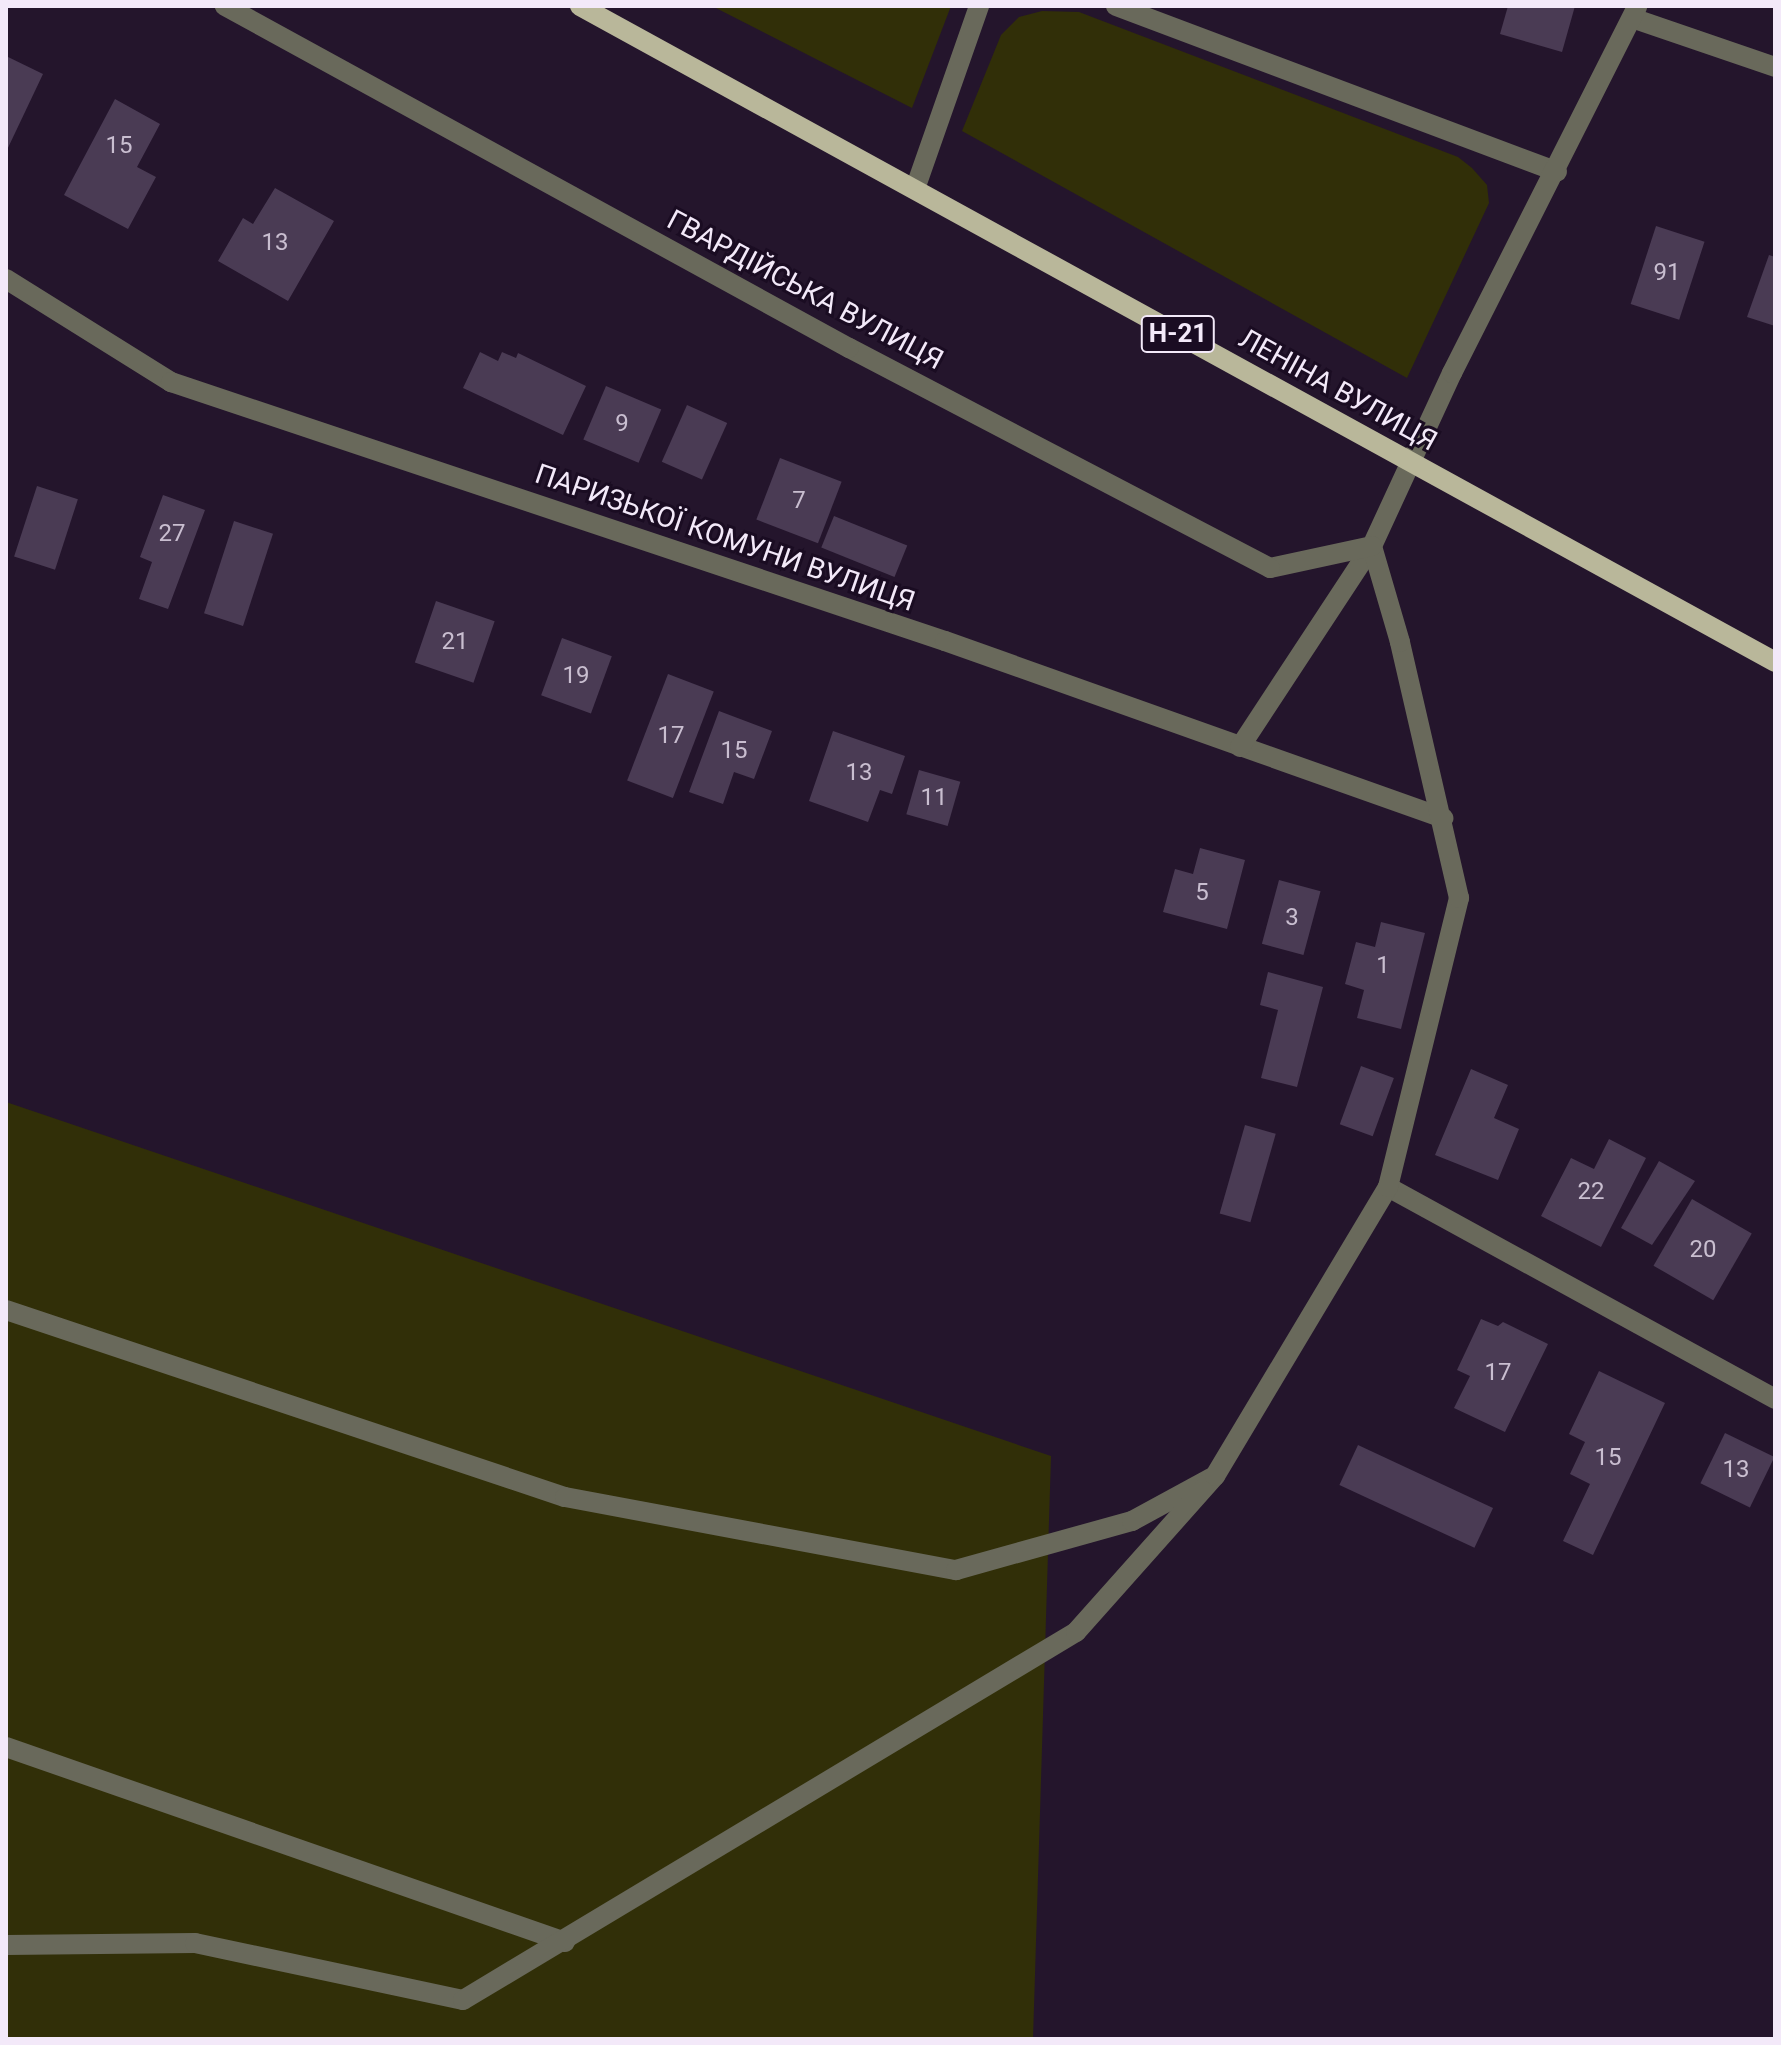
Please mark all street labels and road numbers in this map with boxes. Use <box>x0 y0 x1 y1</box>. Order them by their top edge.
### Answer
street label: ГВАРДІЙСЬКА ВУЛИЦЯ <box>661 203 949 377</box>
road number: Н-21 <box>1140 312 1216 356</box>
street label: ЛЕНІНА ВУЛИЦЯ <box>1233 322 1443 458</box>
street label: ПАРИЗЬКОЇ КОМУНИ ВУЛИЦЯ <box>531 457 919 619</box>

